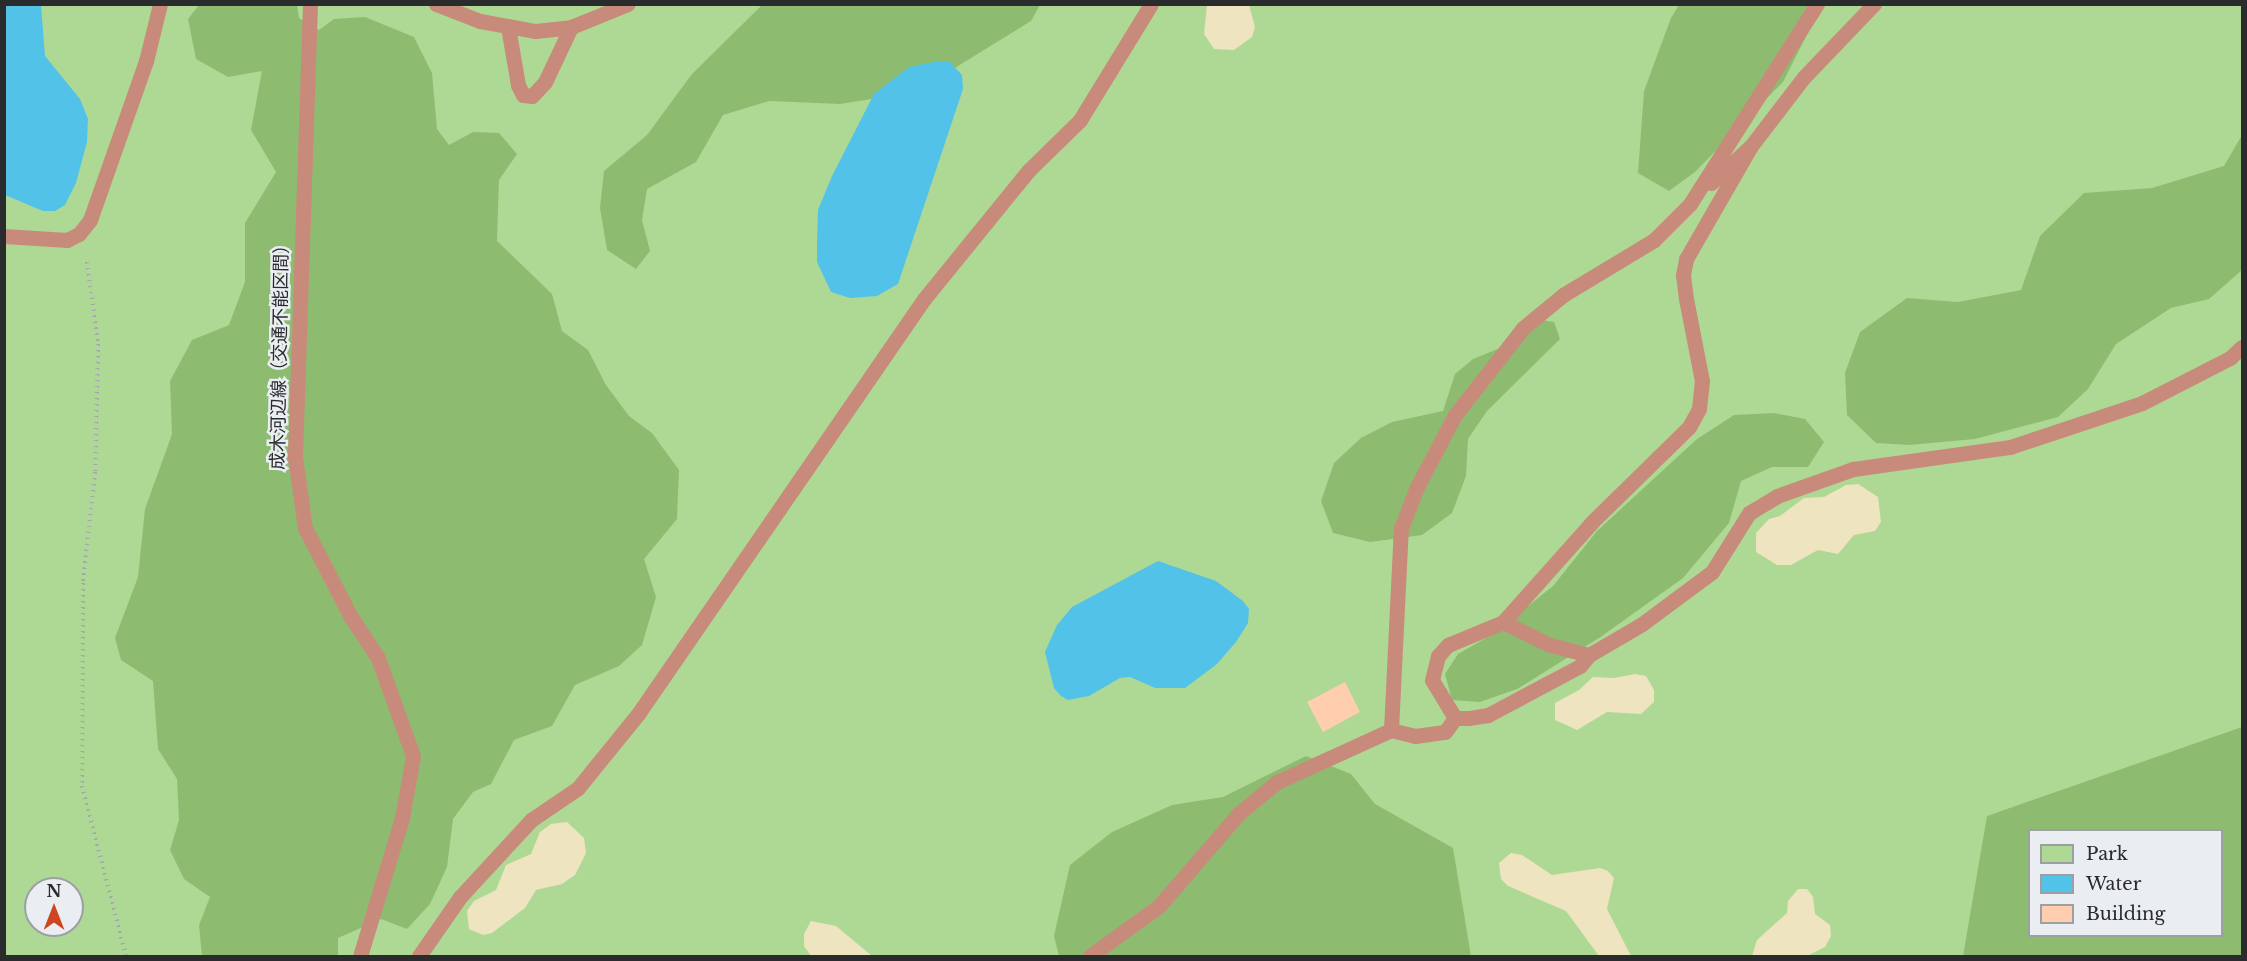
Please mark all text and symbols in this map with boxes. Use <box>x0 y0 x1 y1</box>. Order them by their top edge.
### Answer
street label: 成木河辺線（交通不能区間） <box>267 236 293 470</box>
legend <box>2028 829 2223 937</box>
text: Park <box>2086 843 2128 865</box>
text: Water <box>2086 873 2141 895</box>
north arrow <box>24 877 84 937</box>
text: N <box>46 881 62 901</box>
text: Building <box>2086 903 2165 925</box>

